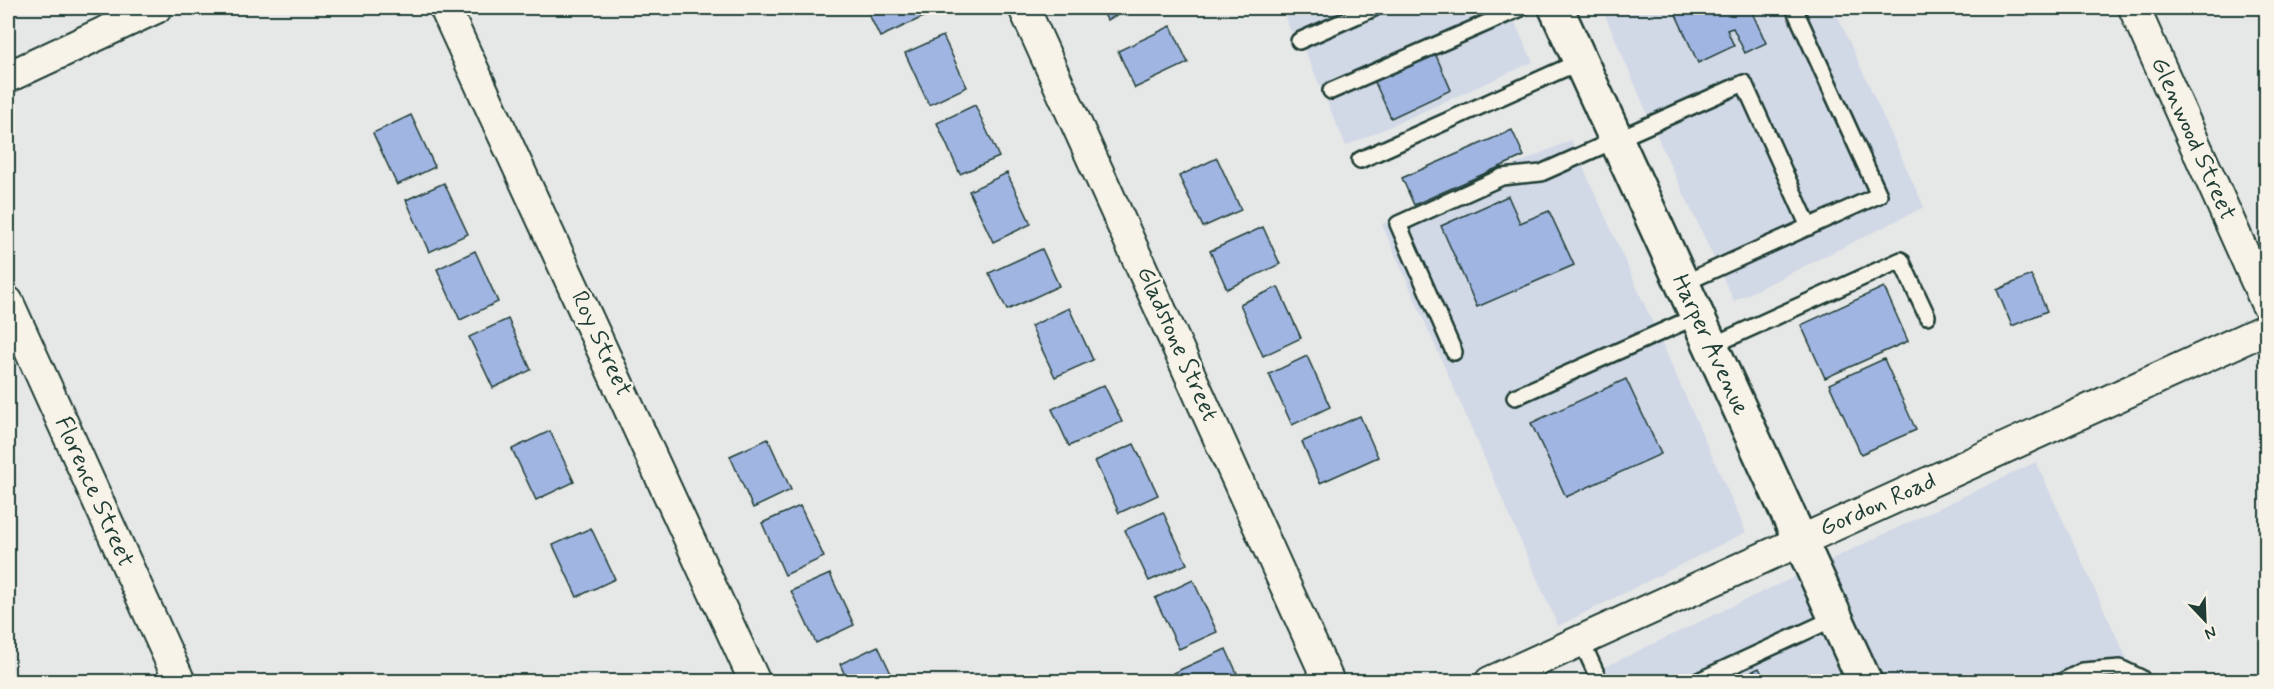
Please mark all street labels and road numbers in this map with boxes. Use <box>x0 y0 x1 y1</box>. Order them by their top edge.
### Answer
street label: Glenwood Street <box>2143 52 2243 226</box>
street label: Gladstone Street <box>1129 262 1225 426</box>
street label: Harper Avenue <box>1664 269 1756 421</box>
street label: Roy Street <box>563 286 639 402</box>
street label: Florence Street <box>47 412 141 572</box>
street label: Gordon Road <box>1815 466 1941 544</box>

